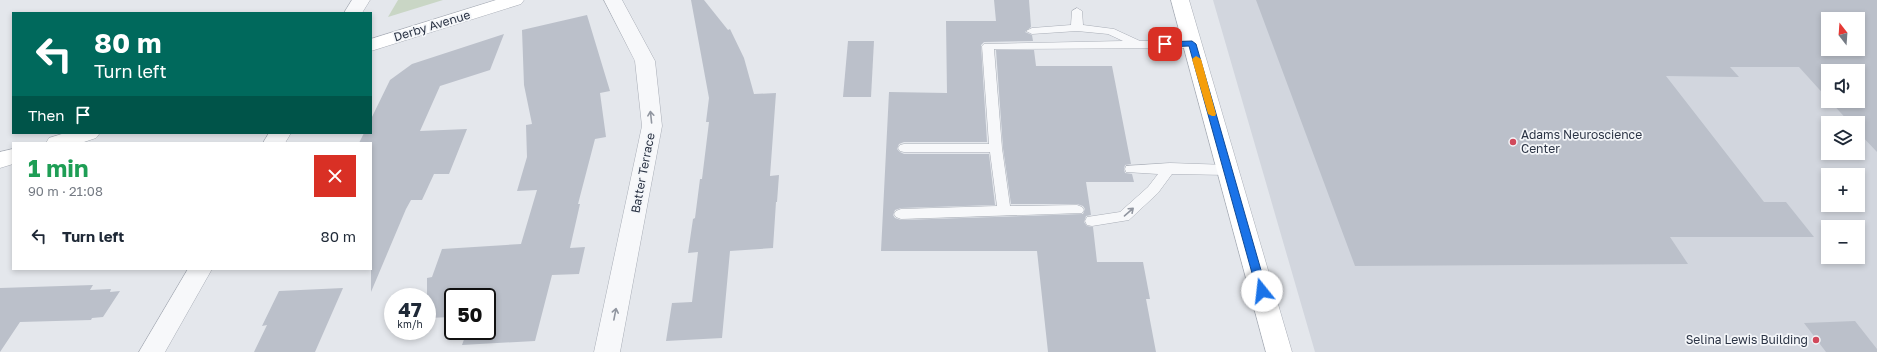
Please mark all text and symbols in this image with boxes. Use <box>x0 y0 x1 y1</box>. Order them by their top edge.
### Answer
street label: Derby Avenue <box>392 7 472 44</box>
north arrow <box>1821 12 1865 56</box>
map controls <box>1821 12 1865 264</box>
text: 80 m <box>94 26 162 59</box>
pin <box>1148 27 1182 61</box>
icon: left <box>28 28 80 80</box>
icon: arrive <box>1154 33 1176 55</box>
text: Turn left <box>94 60 167 82</box>
button: sound <box>1821 64 1865 108</box>
icon: arrive <box>72 104 94 126</box>
text: Then <box>28 106 64 124</box>
one-way arrow <box>647 111 655 124</box>
button: layers <box>1821 116 1865 160</box>
place label: Adams Neuroscience Center <box>1521 127 1642 156</box>
street label: Batter Terrace <box>627 131 658 214</box>
marker: Adams Neuroscience Center <box>1508 137 1518 147</box>
text: 1 min <box>28 153 88 182</box>
button: close <box>314 155 356 197</box>
button: + <box>1821 168 1865 212</box>
text: 90 m · 21:08 <box>28 183 103 199</box>
one-way arrow <box>1123 207 1134 216</box>
button: − <box>1821 220 1865 264</box>
icon: left <box>28 225 50 247</box>
text: Turn left <box>62 227 124 245</box>
text: 80 m <box>321 227 356 245</box>
position arrow <box>1241 270 1283 312</box>
speed limit sign: 50 <box>444 288 496 340</box>
text: 47 <box>398 297 422 321</box>
one-way arrow <box>611 308 619 321</box>
text: km/h <box>397 318 423 330</box>
place label: Selina Lewis Building <box>1686 332 1808 347</box>
marker: Selina Lewis Building <box>1811 335 1821 345</box>

